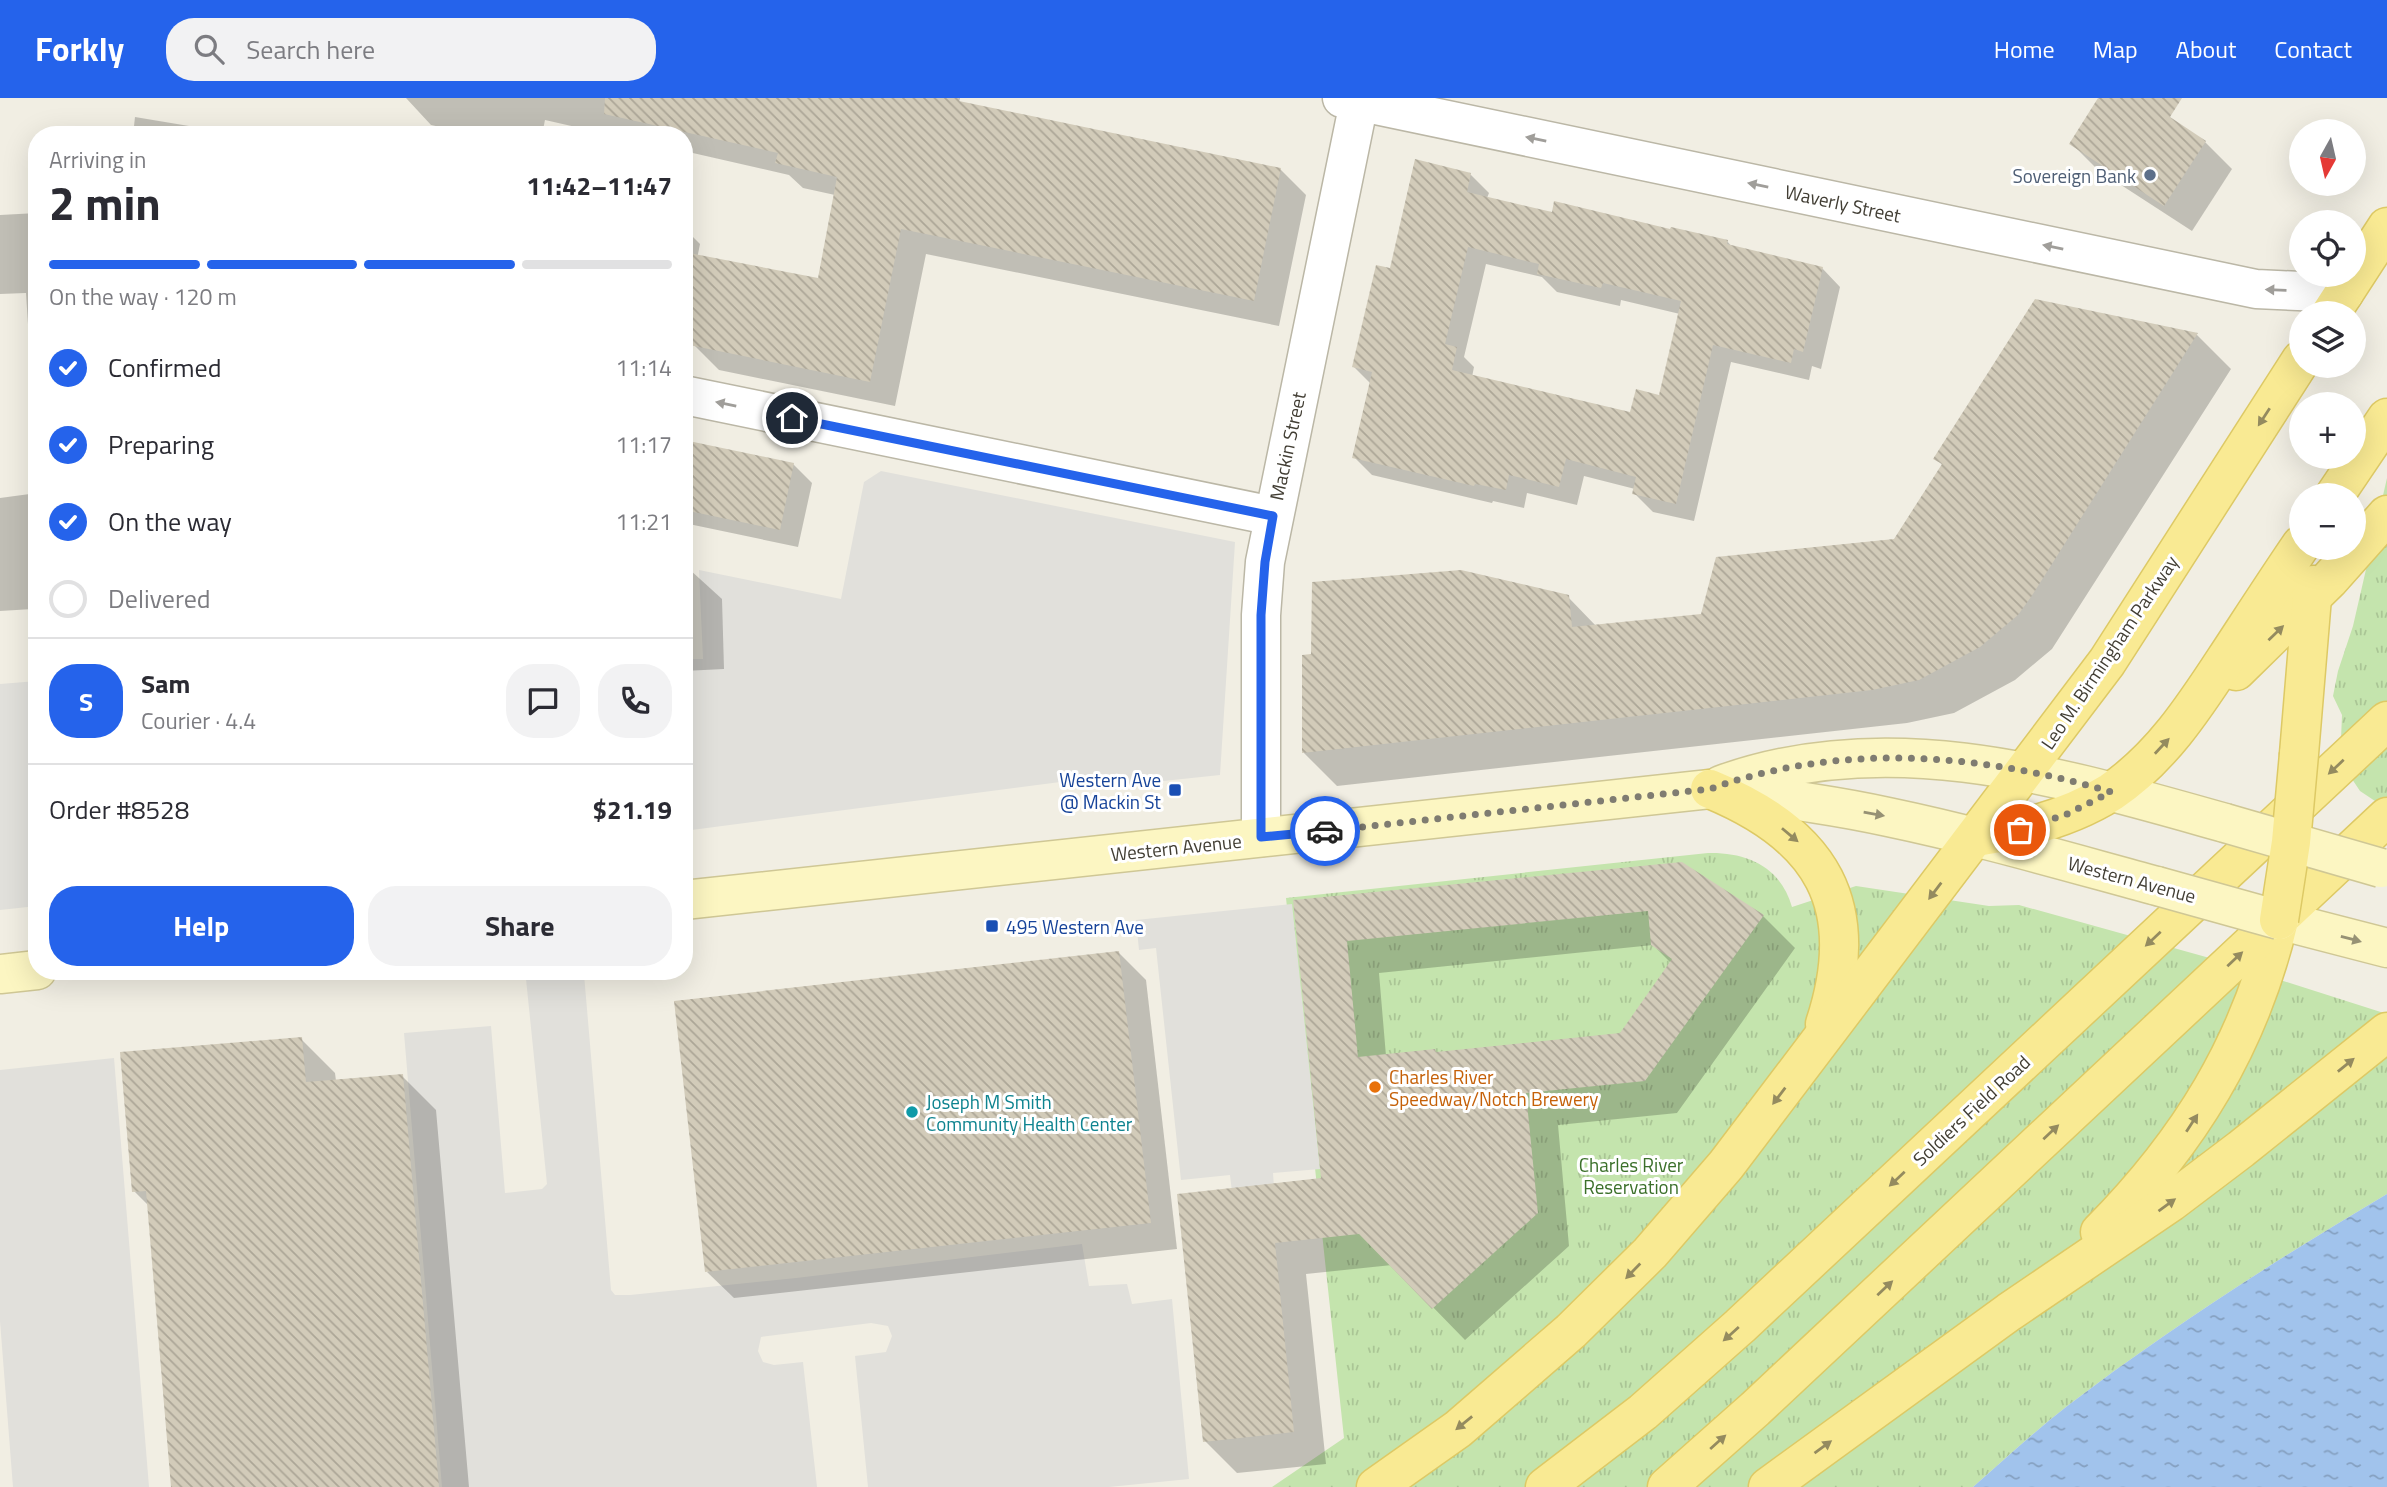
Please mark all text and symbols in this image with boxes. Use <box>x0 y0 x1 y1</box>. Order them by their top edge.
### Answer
search box <box>166 18 656 81</box>
text: Forkly <box>35 24 124 74</box>
icon: search <box>190 30 228 68</box>
text: Search here <box>246 30 375 69</box>
text: Home <box>1994 31 2055 67</box>
text: Map <box>2093 31 2138 67</box>
text: About <box>2176 31 2236 67</box>
text: Contact <box>2274 31 2352 67</box>
north arrow <box>2289 119 2366 196</box>
map controls <box>2289 119 2366 560</box>
one-way arrow <box>1525 133 1547 144</box>
text: Arriving in <box>49 142 146 177</box>
place label: Sovereign Bank <box>2012 161 2136 190</box>
text: 11:42–11:47 <box>526 166 672 205</box>
marker: Sovereign Bank <box>2142 167 2158 183</box>
text: 2 min <box>49 168 161 238</box>
street label: Waverly Street <box>1782 177 1904 230</box>
one-way arrow <box>1747 180 1769 191</box>
button: locate <box>2289 210 2366 287</box>
one-way arrow <box>2042 241 2064 252</box>
text: On the way · 120 m <box>49 279 237 314</box>
one-way arrow <box>2265 285 2287 296</box>
button: layers <box>2289 301 2366 378</box>
text: Confirmed <box>108 348 222 387</box>
icon: check <box>49 349 87 387</box>
text: 11:14 <box>615 350 672 385</box>
pin <box>762 388 822 448</box>
street label: Mackin Street <box>1261 389 1313 503</box>
button: + <box>2289 392 2366 469</box>
one-way arrow <box>715 398 737 409</box>
icon: home <box>773 399 811 437</box>
one-way arrow <box>2258 408 2271 427</box>
text: Preparing <box>108 425 214 464</box>
icon: check <box>49 426 87 464</box>
text: 11:17 <box>615 427 672 462</box>
button: − <box>2289 483 2366 560</box>
text: On the way <box>108 502 232 541</box>
icon: check <box>49 503 87 541</box>
text: 11:21 <box>615 504 672 539</box>
street label: Leo M. Birmingham Parkway <box>2033 549 2185 755</box>
text: Delivered <box>108 579 211 618</box>
one-way arrow <box>2267 625 2284 641</box>
text: Sam <box>141 664 190 703</box>
button: chat <box>506 664 580 738</box>
button: phone <box>598 664 672 738</box>
text: S <box>79 682 93 721</box>
text: Courier · 4.4 <box>141 703 256 738</box>
one-way arrow <box>2153 738 2169 755</box>
one-way arrow <box>2328 758 2345 774</box>
place label: Western Ave @ Mackin St <box>1059 765 1161 816</box>
marker: Western Ave @ Mackin St <box>1167 782 1183 798</box>
text: Order #8528 <box>49 790 189 829</box>
text: $21.19 <box>593 790 672 829</box>
courier <box>1290 796 1360 866</box>
pin <box>1990 800 2050 860</box>
one-way arrow <box>1863 809 1885 820</box>
icon: bag <box>2001 811 2039 849</box>
icon: car <box>1306 812 1344 850</box>
street label: Western Avenue <box>1109 826 1243 868</box>
one-way arrow <box>1781 827 1798 842</box>
street label: Western Avenue <box>2065 848 2199 910</box>
one-way arrow <box>1927 882 1942 900</box>
button: Help <box>49 886 354 966</box>
button: Share <box>368 886 672 966</box>
place label: 495 Western Ave <box>1006 912 1144 941</box>
marker: 495 Western Ave <box>984 918 1000 934</box>
one-way arrow <box>2144 931 2161 948</box>
one-way arrow <box>2341 934 2363 945</box>
one-way arrow <box>2226 952 2243 968</box>
street label: Soldiers Field Road <box>1906 1048 2036 1172</box>
one-way arrow <box>2338 1058 2355 1073</box>
place label: Charles River Speedway/Notch Brewery <box>1389 1062 1598 1113</box>
marker: Charles River Speedway/Notch Brewery <box>1367 1079 1383 1095</box>
place label: Joseph M Smith Community Health Center <box>926 1087 1133 1138</box>
one-way arrow <box>1771 1087 1786 1105</box>
marker: Joseph M Smith Community Health Center <box>904 1104 920 1120</box>
one-way arrow <box>2185 1113 2198 1132</box>
one-way arrow <box>2042 1124 2059 1140</box>
park label: Charles River Reservation <box>1579 1150 1684 1201</box>
one-way arrow <box>1889 1170 1906 1186</box>
one-way arrow <box>2158 1198 2176 1212</box>
one-way arrow <box>1625 1262 1641 1279</box>
one-way arrow <box>1876 1280 1893 1296</box>
one-way arrow <box>1722 1326 1740 1342</box>
one-way arrow <box>1456 1416 1474 1431</box>
one-way arrow <box>1709 1435 1726 1451</box>
one-way arrow <box>1814 1440 1832 1454</box>

